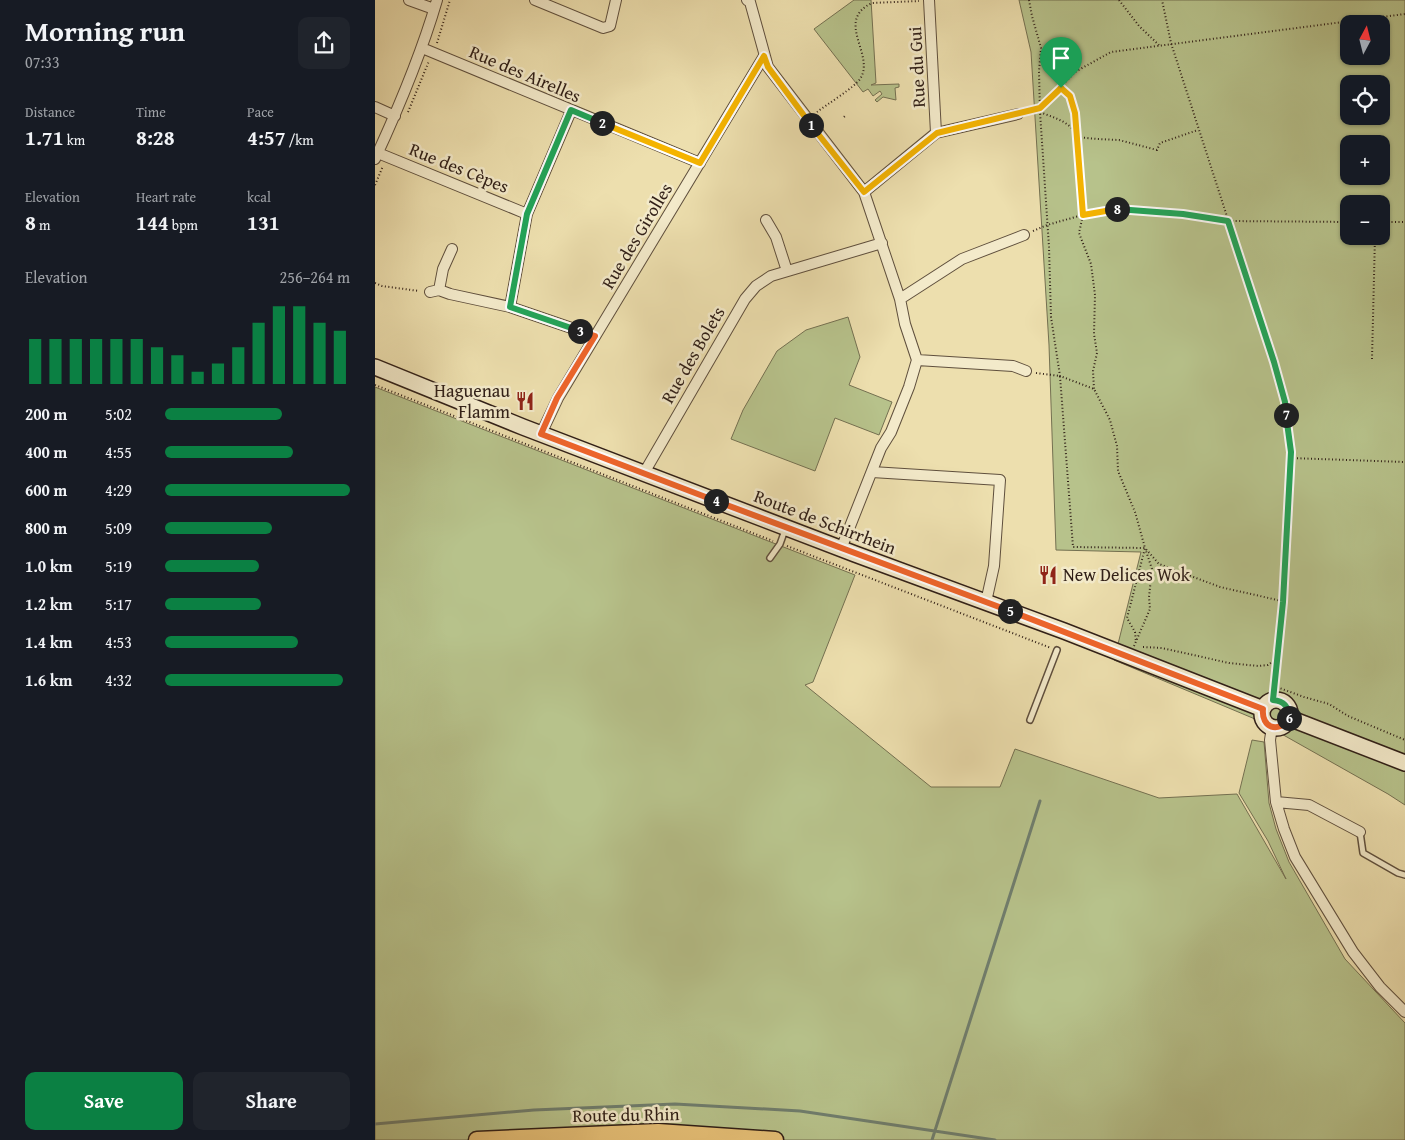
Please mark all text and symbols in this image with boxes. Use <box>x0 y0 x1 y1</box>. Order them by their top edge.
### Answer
text: Morning run <box>25 10 185 51</box>
north arrow <box>1340 15 1390 65</box>
map controls <box>1340 15 1390 245</box>
button: share <box>298 17 350 69</box>
street label: Rue du Gui <box>901 26 932 108</box>
pin <box>1040 37 1082 88</box>
street label: Rue des Airelles <box>465 38 585 109</box>
icon: arrive <box>1047 44 1075 72</box>
text: 07:33 <box>25 50 60 74</box>
button: locate <box>1340 75 1390 125</box>
text: Distance <box>25 102 75 122</box>
text: Time <box>136 102 166 122</box>
text: Pace <box>247 102 274 122</box>
pin: 2 <box>589 110 615 136</box>
pin: 1 <box>799 112 823 138</box>
text: 2 <box>599 113 606 133</box>
text: 1 <box>808 115 815 135</box>
text: 1.71 <box>25 122 64 153</box>
text: 8:28 <box>136 122 175 153</box>
text: 4:57 <box>247 122 286 153</box>
text: km <box>64 130 85 150</box>
text: /km <box>286 130 314 150</box>
street label: Rue des Cèpes <box>405 135 513 200</box>
button: + <box>1340 135 1390 185</box>
street label: Rue des Girolles <box>594 178 679 294</box>
text: Elevation <box>25 187 80 207</box>
text: Heart rate <box>136 187 196 207</box>
text: kcal <box>247 187 271 207</box>
button: − <box>1340 195 1390 245</box>
pin: 8 <box>1105 196 1129 222</box>
text: 8 <box>1114 199 1121 219</box>
text: 8 <box>25 207 36 238</box>
text: 144 <box>136 207 169 238</box>
text: 131 <box>247 207 280 238</box>
text: m <box>36 215 50 235</box>
text: bpm <box>169 215 198 235</box>
text: Elevation <box>25 265 88 289</box>
text: 256–264 m <box>280 265 350 289</box>
street label: Rue des Bolets <box>654 301 731 408</box>
pin: 3 <box>567 318 593 344</box>
text: 3 <box>577 321 584 341</box>
place label: Haguenau Flamm <box>434 377 510 425</box>
restaurant icon: Haguenau Flamm <box>514 390 536 412</box>
text: 200 m <box>25 402 67 426</box>
text: 5:02 <box>105 402 132 426</box>
pin: 7 <box>1273 402 1299 428</box>
text: 7 <box>1283 405 1290 425</box>
text: 400 m <box>25 440 67 464</box>
text: 4:55 <box>105 440 132 464</box>
text: 600 m <box>25 478 67 502</box>
text: 4:29 <box>105 478 132 502</box>
street label: Route de Schirrhein <box>750 482 900 561</box>
pin: 4 <box>703 488 729 514</box>
text: 4 <box>713 491 720 511</box>
text: 800 m <box>25 516 67 540</box>
text: 5:09 <box>105 516 132 540</box>
text: 1.0 km <box>25 554 72 578</box>
text: 5:19 <box>105 554 132 578</box>
place label: New Delices Wok <box>1063 561 1191 588</box>
restaurant icon: New Delices Wok <box>1037 564 1059 586</box>
text: 1.2 km <box>25 592 72 616</box>
text: 5:17 <box>105 592 132 616</box>
pin: 5 <box>997 598 1023 624</box>
text: 5 <box>1007 601 1014 621</box>
text: 1.4 km <box>25 630 72 654</box>
text: 4:53 <box>105 630 132 654</box>
text: 1.6 km <box>25 668 72 692</box>
text: 4:32 <box>105 668 132 692</box>
pin: 6 <box>1277 706 1301 730</box>
text: 6 <box>1286 708 1293 728</box>
button: Save <box>25 1072 183 1130</box>
button: Share <box>193 1072 350 1130</box>
street label: Route du Rhin <box>572 1100 680 1129</box>

